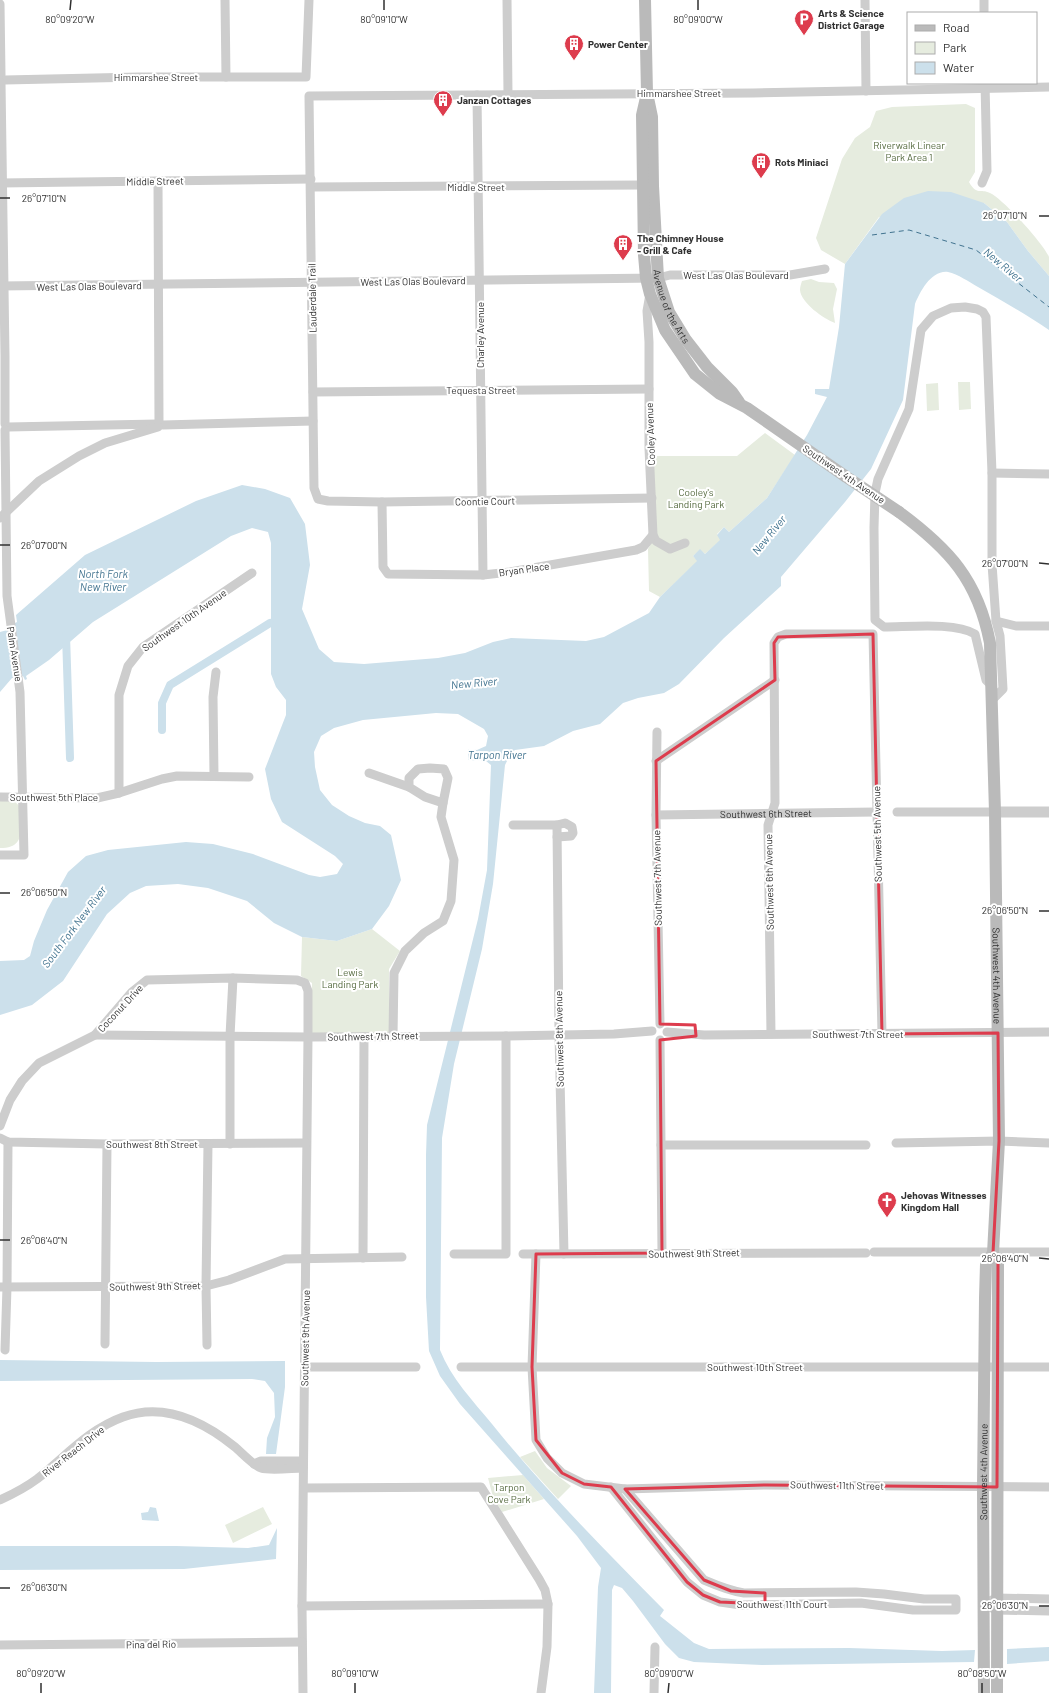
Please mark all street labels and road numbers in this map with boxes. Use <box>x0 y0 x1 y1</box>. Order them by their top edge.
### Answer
street label: Himmarshee Street <box>114 71 199 83</box>
street label: Himmarshee Street <box>637 87 722 99</box>
street label: Middle Street <box>126 174 184 188</box>
street label: Middle Street <box>447 181 505 193</box>
street label: Lauderdale Trail <box>305 263 319 333</box>
street label: Avenue of the Arts <box>652 269 692 346</box>
street label: West Las Olas Boulevard <box>683 269 789 281</box>
street label: West Las Olas Boulevard <box>360 274 466 288</box>
street label: West Las Olas Boulevard <box>36 279 142 293</box>
street label: Charley Avenue <box>474 302 486 368</box>
street label: Tequesta Street <box>446 384 516 396</box>
street label: Cooley Avenue <box>643 402 657 466</box>
street label: Southwest 4th Avenue <box>801 442 887 506</box>
street label: Coontie Court <box>455 494 516 508</box>
street label: Bryan Place <box>498 560 550 578</box>
street label: Southwest 10th Avenue <box>139 586 229 654</box>
street label: Palm Avenue <box>5 626 25 682</box>
street label: Southwest 5th Avenue <box>870 786 884 882</box>
street label: Southwest 5th Place <box>10 791 98 803</box>
street label: Southwest 6th Street <box>720 807 812 820</box>
street label: Southwest 7th Avenue <box>650 830 664 926</box>
street label: Southwest 6th Avenue <box>762 834 776 930</box>
street label: Southwest 4th Avenue <box>990 927 1004 1024</box>
street label: Coconut Drive <box>95 982 145 1034</box>
street label: Southwest 8th Avenue <box>552 991 566 1087</box>
street label: Southwest 7th Street <box>812 1028 904 1040</box>
street label: Southwest 7th Street <box>327 1029 419 1043</box>
street label: Southwest 8th Street <box>106 1138 198 1150</box>
street label: Southwest 9th Street <box>648 1246 740 1260</box>
street label: Southwest 9th Street <box>109 1279 201 1293</box>
street label: Southwest 9th Avenue <box>298 1290 312 1386</box>
street label: Southwest 10th Street <box>707 1361 803 1373</box>
street label: River Reach Drive <box>40 1423 106 1479</box>
street label: Southwest 4th Avenue <box>977 1424 990 1520</box>
street label: Southwest 11th Street <box>790 1478 884 1492</box>
street label: Southwest 11th Court <box>737 1598 828 1610</box>
street label: Pina del Rio <box>126 1638 176 1650</box>

